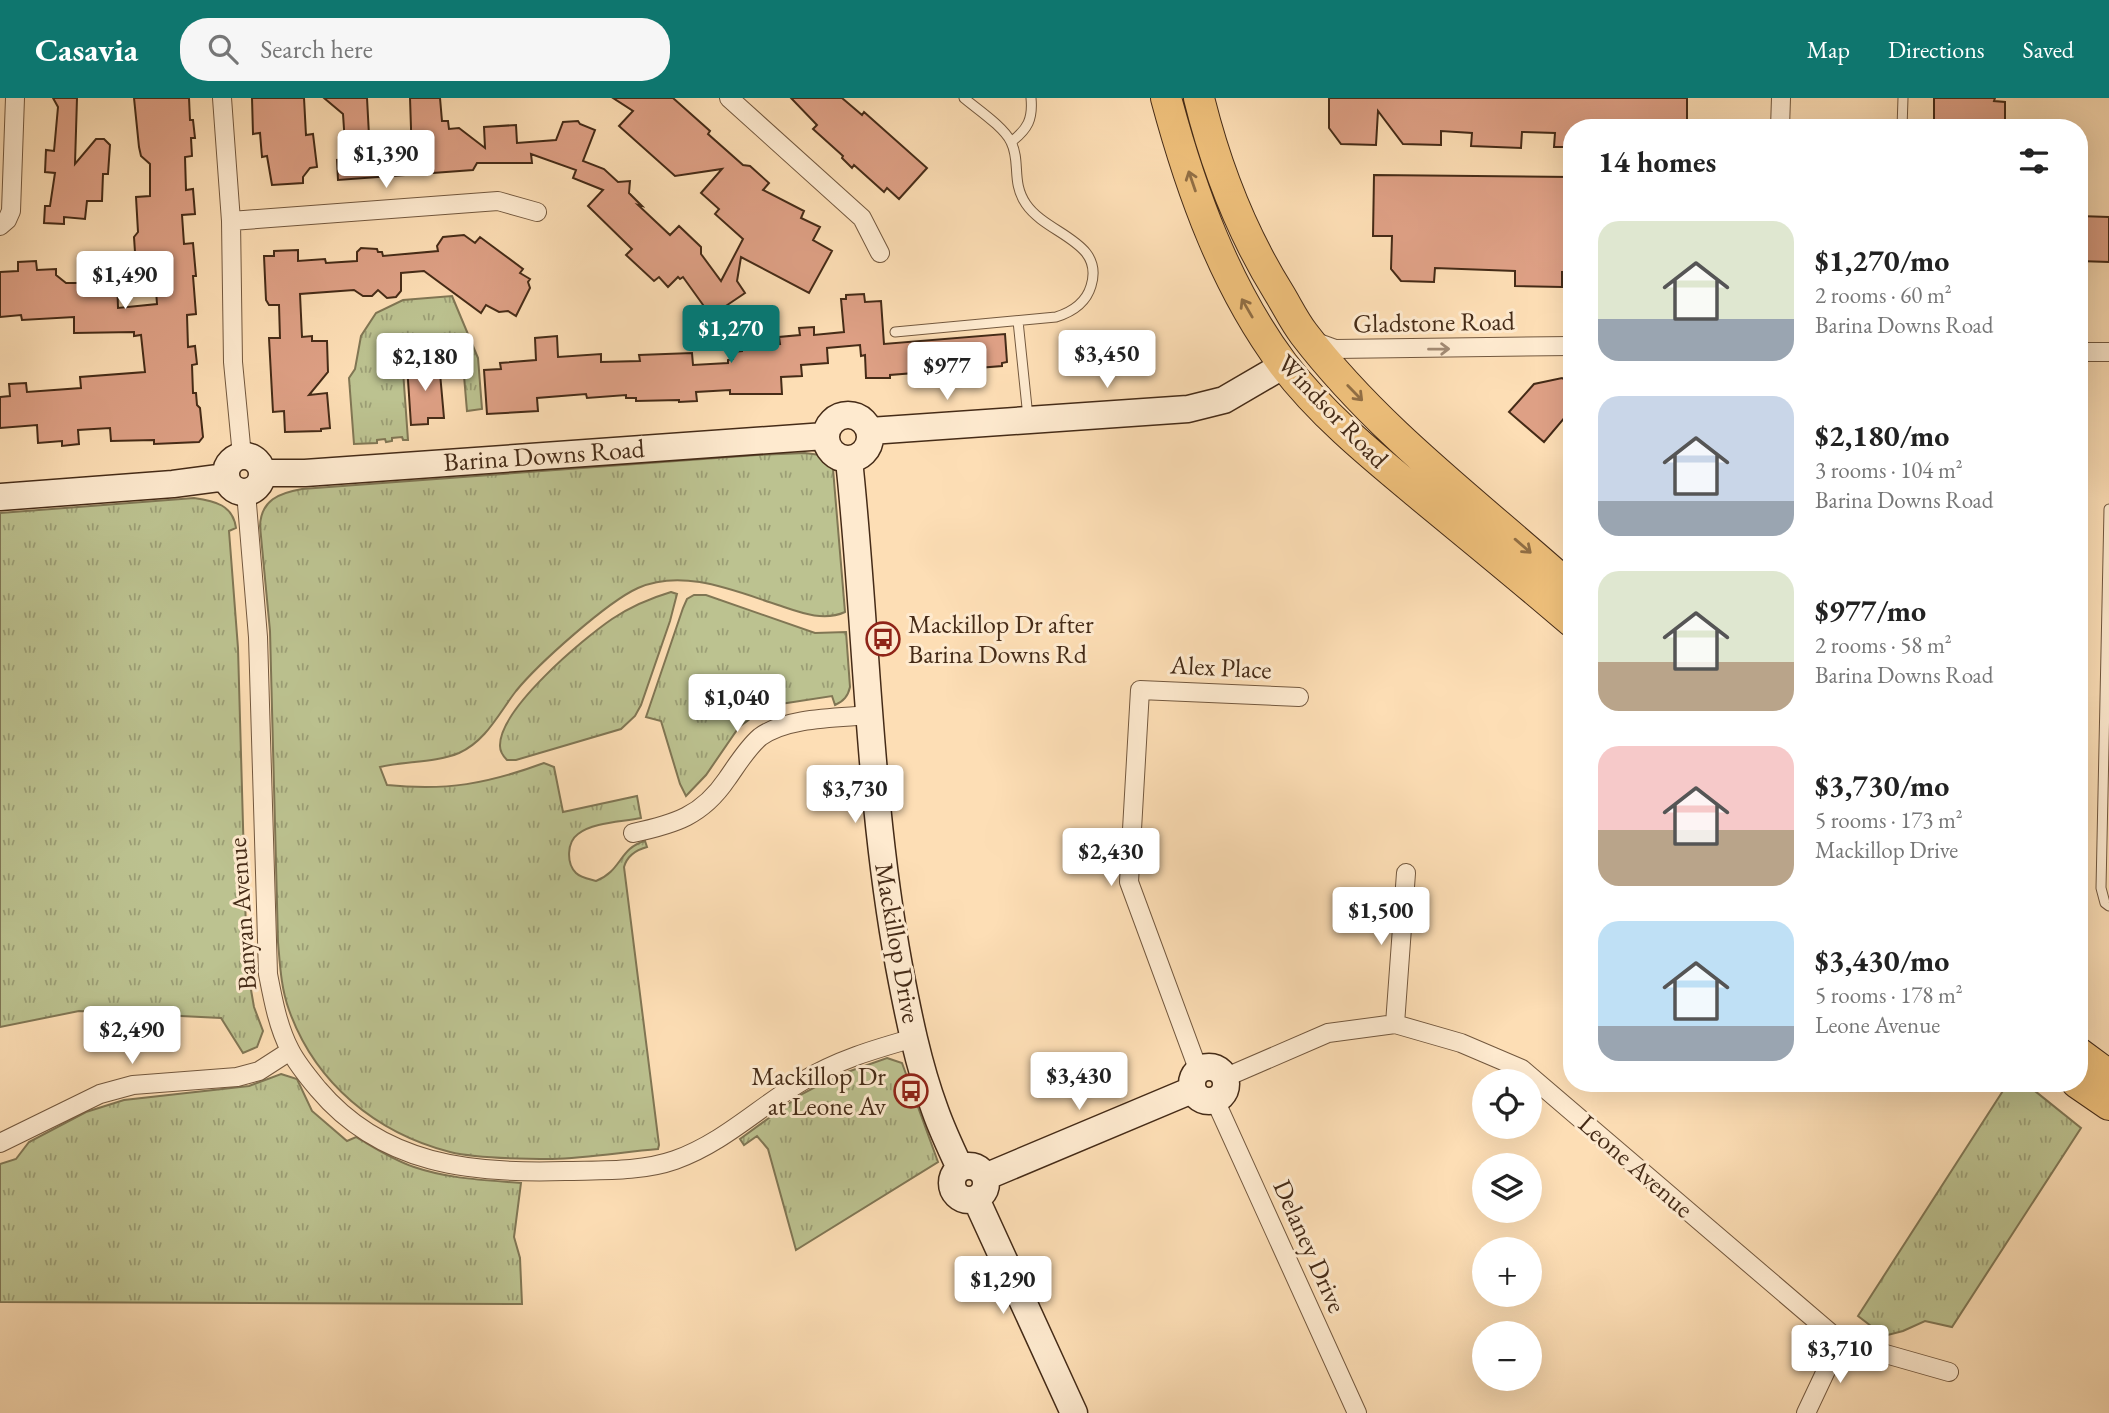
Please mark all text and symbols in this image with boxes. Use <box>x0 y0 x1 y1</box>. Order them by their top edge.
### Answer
search box <box>180 18 670 81</box>
text: Casavia <box>35 28 138 71</box>
icon: search <box>204 30 242 68</box>
text: Search here <box>260 32 373 66</box>
text: Map <box>1807 34 1850 65</box>
text: Directions <box>1888 34 1985 65</box>
text: Saved <box>2023 34 2074 65</box>
pin: $1,390 <box>329 130 443 190</box>
text: $1,390 <box>354 138 418 168</box>
text: 14 homes <box>1598 142 1716 181</box>
icon: filters <box>2015 142 2053 180</box>
one-way arrow <box>1184 171 1197 193</box>
text: $1,270/mo <box>1815 241 1949 280</box>
icon: home <box>1654 249 1738 333</box>
pin: $1,490 <box>68 252 182 311</box>
text: $1,490 <box>93 259 157 289</box>
text: 2 rooms · 60 m² <box>1815 280 1952 310</box>
one-way arrow <box>1240 298 1253 319</box>
street label: Gladstone Road <box>1353 304 1516 340</box>
pin: $1,270 <box>674 306 788 365</box>
text: Barina Downs Road <box>1815 310 1993 340</box>
text: $1,270 <box>699 313 763 343</box>
pin: $3,450 <box>1050 330 1164 390</box>
pin: $2,180 <box>368 334 482 393</box>
text: $3,450 <box>1075 338 1139 368</box>
text: $2,180 <box>393 341 457 371</box>
pin: $977 <box>906 342 988 402</box>
one-way arrow <box>1428 342 1451 355</box>
street label: Windsor Road <box>1270 347 1397 476</box>
text: $977 <box>923 350 971 380</box>
one-way arrow <box>1346 384 1363 401</box>
text: $2,180/mo <box>1815 416 1949 455</box>
icon: home <box>1654 424 1738 508</box>
street label: Barina Downs Road <box>442 431 647 479</box>
text: 3 rooms · 104 m² <box>1815 455 1963 485</box>
text: Barina Downs Road <box>1815 485 1993 515</box>
one-way arrow <box>1513 538 1531 554</box>
text: $977/mo <box>1815 591 1926 630</box>
icon: home <box>1654 599 1738 683</box>
place label: Mackillop Dr after Barina Downs Rd <box>908 607 1094 671</box>
bus stop icon: Mackillop Dr after Barina Downs Rd <box>864 620 902 658</box>
text: 2 rooms · 58 m² <box>1815 630 1952 660</box>
street label: Alex Place <box>1168 647 1273 687</box>
text: Barina Downs Road <box>1815 660 1993 690</box>
pin: $1,040 <box>680 674 794 734</box>
text: $1,040 <box>705 682 769 712</box>
pin: $3,730 <box>798 766 912 825</box>
text: $3,730/mo <box>1815 766 1949 805</box>
text: $3,730 <box>823 773 887 803</box>
icon: home <box>1654 774 1738 858</box>
text: 5 rooms · 173 m² <box>1815 805 1963 835</box>
pin: $2,430 <box>1054 828 1168 888</box>
text: Mackillop Drive <box>1815 835 1958 865</box>
street label: Banyan Avenue <box>220 836 264 992</box>
text: $2,430 <box>1079 836 1143 866</box>
street label: Mackillop Drive <box>867 860 929 1026</box>
pin: $1,500 <box>1324 888 1438 947</box>
text: $1,500 <box>1349 895 1413 925</box>
text: $3,430/mo <box>1815 941 1949 980</box>
icon: home <box>1654 949 1738 1033</box>
text: 5 rooms · 178 m² <box>1815 980 1963 1010</box>
pin: $2,490 <box>75 1006 189 1066</box>
text: Leone Avenue <box>1815 1010 1940 1040</box>
text: $2,490 <box>100 1014 164 1044</box>
pin: $3,430 <box>1022 1052 1136 1112</box>
place label: Mackillop Dr at Leone Av <box>751 1059 887 1123</box>
text: $3,430 <box>1047 1060 1111 1090</box>
map controls <box>1472 1069 1542 1391</box>
button: locate <box>1472 1069 1542 1139</box>
bus stop icon: Mackillop Dr at Leone Av <box>892 1072 930 1110</box>
street label: Leone Avenue <box>1571 1107 1701 1225</box>
button: layers <box>1472 1153 1542 1223</box>
street label: Delaney Drive <box>1266 1174 1354 1318</box>
button: + <box>1472 1237 1542 1307</box>
pin: $1,290 <box>946 1256 1060 1316</box>
text: $1,290 <box>971 1264 1035 1294</box>
button: − <box>1472 1321 1542 1391</box>
pin: $3,710 <box>1783 1326 1897 1385</box>
text: $3,710 <box>1808 1333 1872 1363</box>

